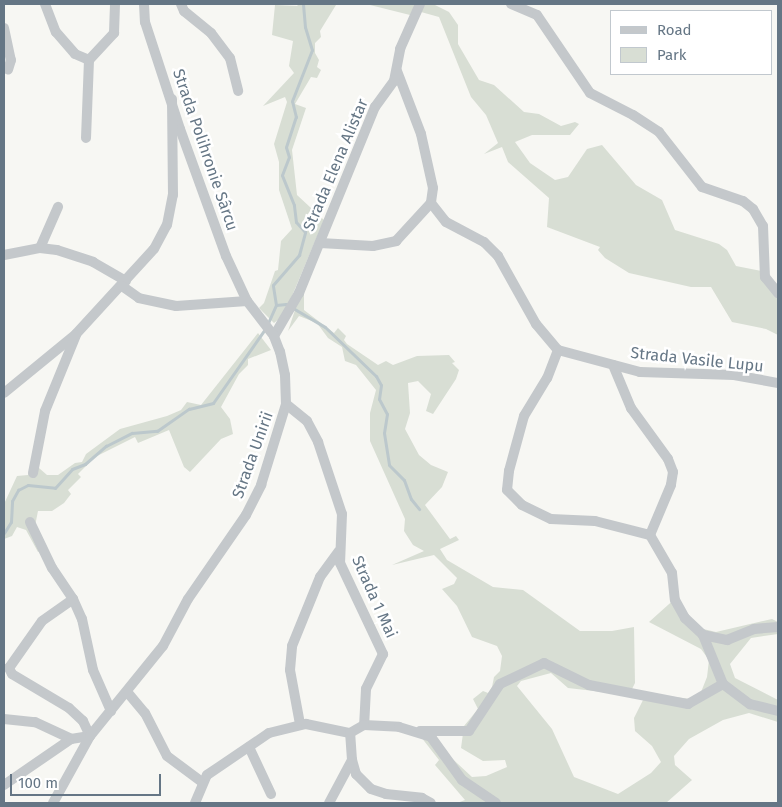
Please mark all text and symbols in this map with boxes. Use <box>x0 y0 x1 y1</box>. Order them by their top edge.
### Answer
legend <box>610 10 772 75</box>
text: Road <box>657 21 692 39</box>
text: Park <box>657 46 687 64</box>
street label: Strada Polihronie Sârcu <box>168 67 242 233</box>
street label: Strada Elena Alistar <box>299 96 373 234</box>
street label: Strada Vasile Lupu <box>630 343 764 377</box>
street label: Strada Unirii <box>228 409 278 501</box>
street label: Strada 1 Mai <box>347 553 401 641</box>
scale bar <box>12 764 164 796</box>
text: 100 m <box>18 774 58 792</box>

